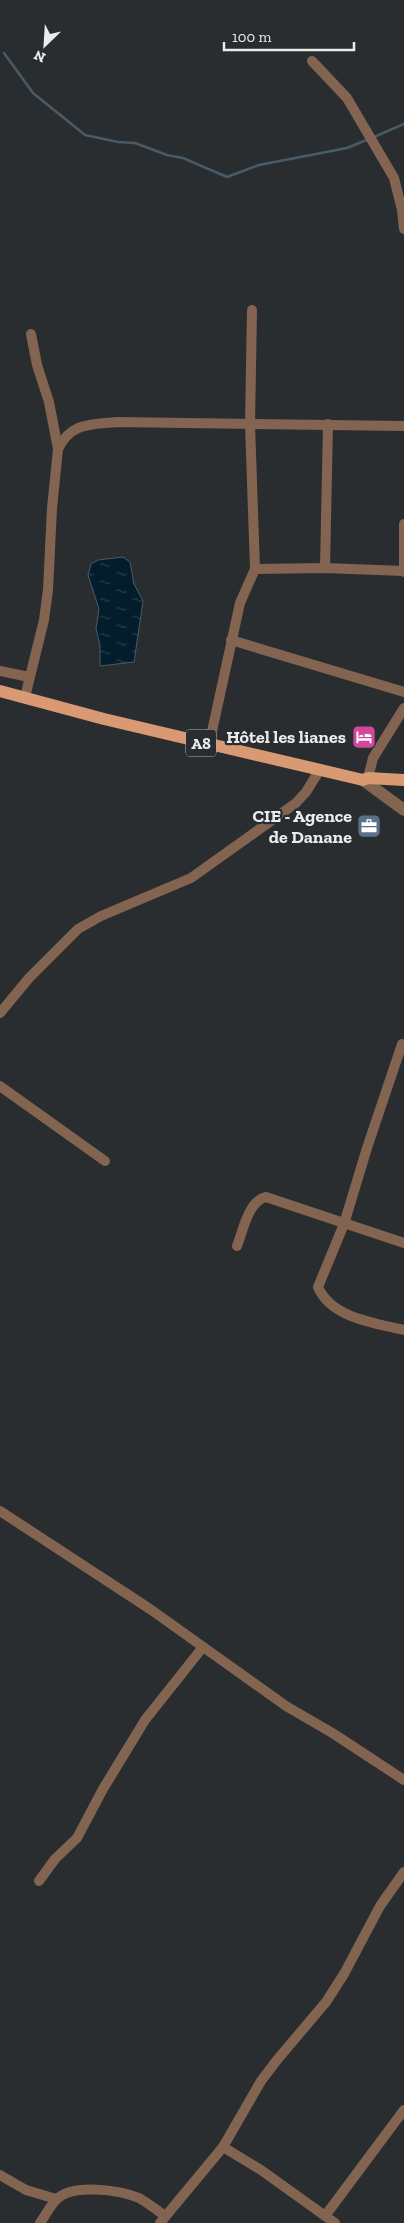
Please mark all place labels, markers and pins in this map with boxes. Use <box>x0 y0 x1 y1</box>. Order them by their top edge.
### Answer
hotel icon: Hôtel les lianes <box>351 724 377 750</box>
place label: Hôtel les lianes <box>226 726 346 748</box>
place label: CIE - Agence de Danane <box>252 805 352 848</box>
office icon: CIE - Agence de Danane <box>356 813 382 839</box>

